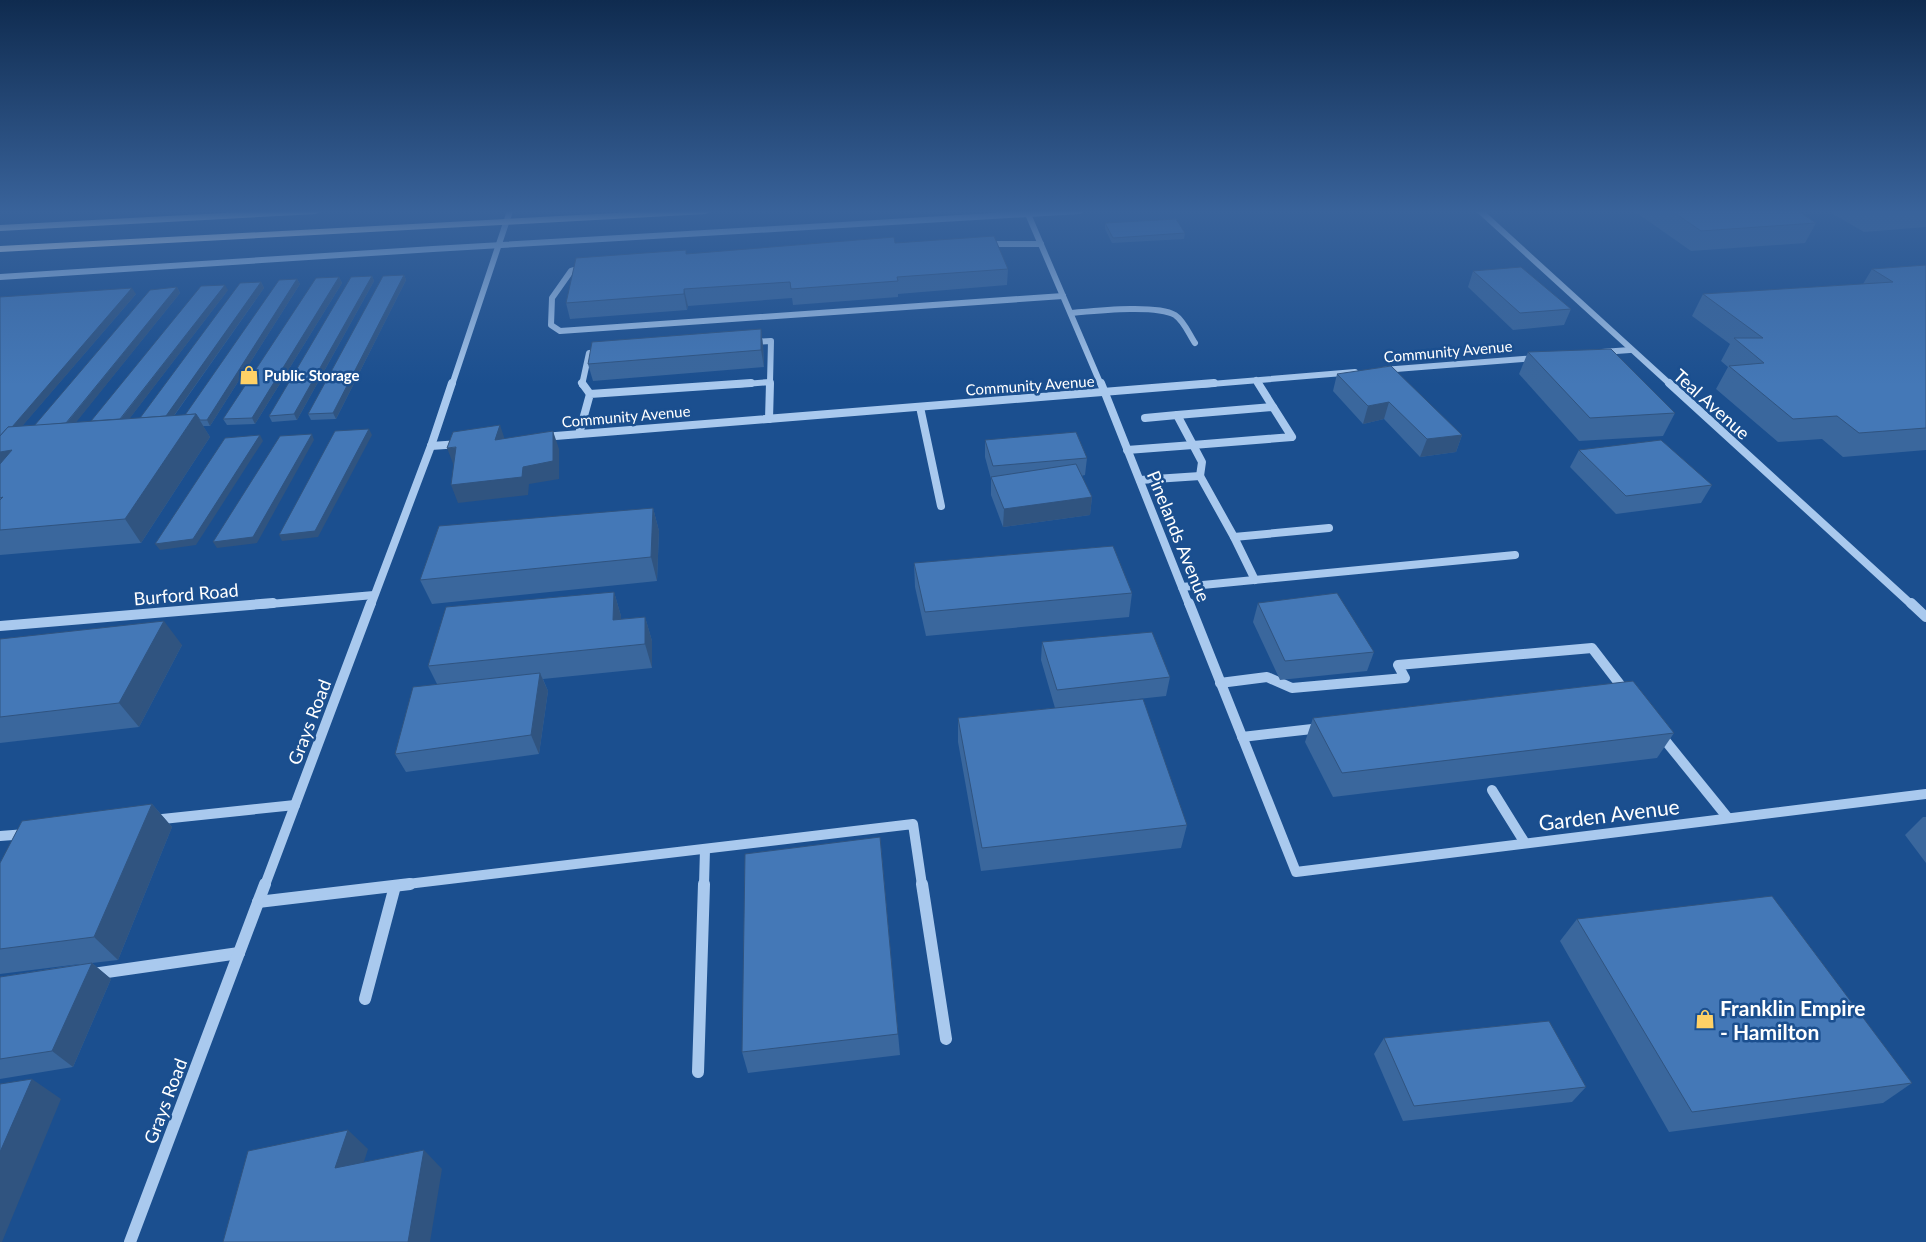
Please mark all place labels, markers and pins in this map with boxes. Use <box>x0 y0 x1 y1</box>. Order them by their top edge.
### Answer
shop icon: Public Storage <box>238 364 260 386</box>
place label: Public Storage <box>264 366 360 384</box>
place label: Franklin Empire - Hamilton <box>1720 995 1865 1044</box>
shop icon: Franklin Empire - Hamilton <box>1694 1008 1716 1030</box>

